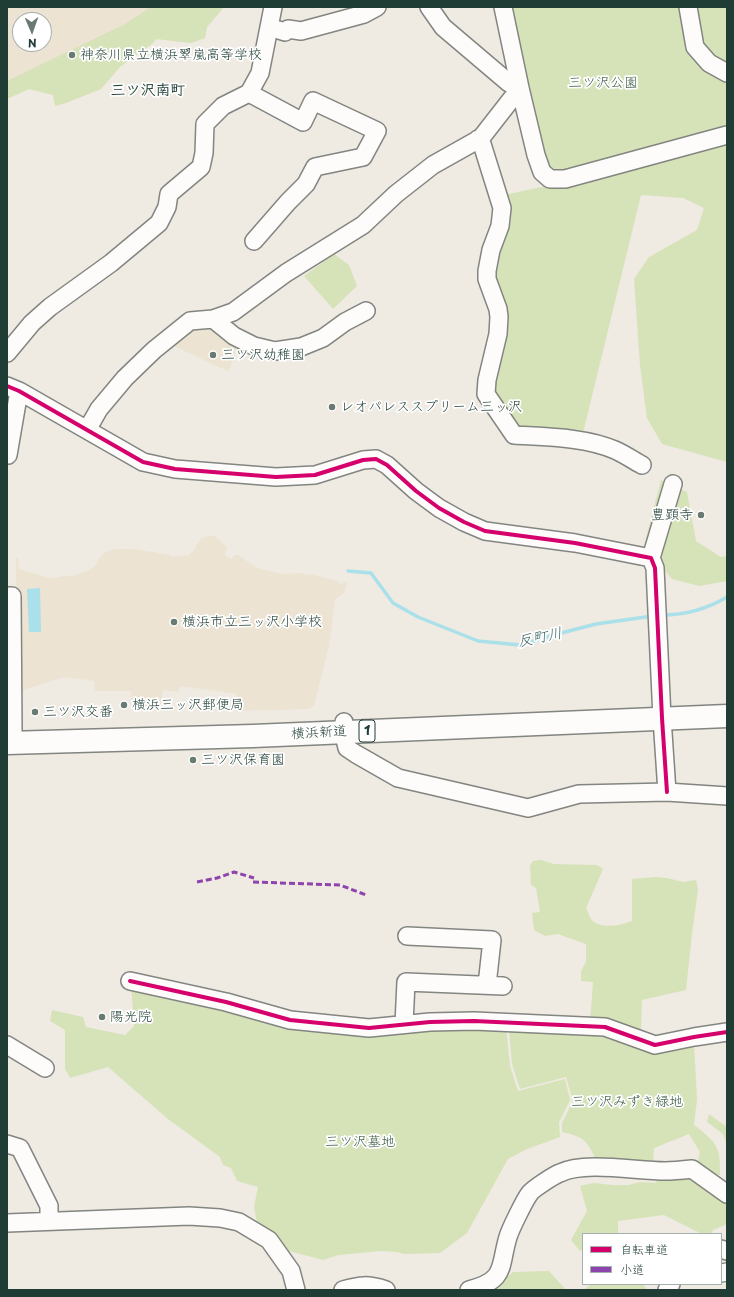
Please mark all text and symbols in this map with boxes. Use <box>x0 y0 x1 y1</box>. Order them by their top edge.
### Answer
north arrow <box>12 12 52 52</box>
text: N <box>28 35 37 52</box>
place label: 神奈川県立横浜翠嵐高等学校 <box>80 47 262 63</box>
marker: 神奈川県立横浜翠嵐高等学校 <box>67 50 77 60</box>
park label: 三ツ沢公園 <box>568 75 638 91</box>
district label: 三ツ沢南町 <box>111 82 185 100</box>
place label: 三ツ沢幼稚園 <box>221 347 305 363</box>
marker: 三ツ沢幼稚園 <box>208 350 218 360</box>
place label: レオパレススプリーム三ッ沢 <box>340 399 522 415</box>
marker: レオパレススプリーム三ッ沢 <box>327 402 337 412</box>
place label: 豊顕寺 <box>651 507 693 523</box>
marker: 豊顕寺 <box>696 510 706 520</box>
place label: 横浜市立三ッ沢小学校 <box>182 614 322 630</box>
marker: 横浜市立三ッ沢小学校 <box>169 617 179 627</box>
water label: 反町川 <box>516 625 564 651</box>
place label: 横浜三ッ沢郵便局 <box>132 697 244 713</box>
marker: 横浜三ッ沢郵便局 <box>119 700 129 710</box>
place label: 三ツ沢交番 <box>43 704 113 720</box>
marker: 三ツ沢交番 <box>30 707 40 717</box>
road number: 1 <box>359 720 375 742</box>
street label: 横浜新道 <box>291 723 347 743</box>
place label: 三ツ沢保育園 <box>201 752 285 768</box>
marker: 三ツ沢保育園 <box>188 755 198 765</box>
place label: 陽光院 <box>110 1009 152 1025</box>
marker: 陽光院 <box>97 1012 107 1022</box>
park label: 三ツ沢みずき緑地 <box>571 1094 683 1110</box>
park label: 三ツ沢墓地 <box>325 1134 395 1150</box>
legend <box>582 1233 722 1285</box>
text: 自転車道 <box>620 1240 668 1258</box>
text: 小道 <box>620 1260 644 1278</box>

